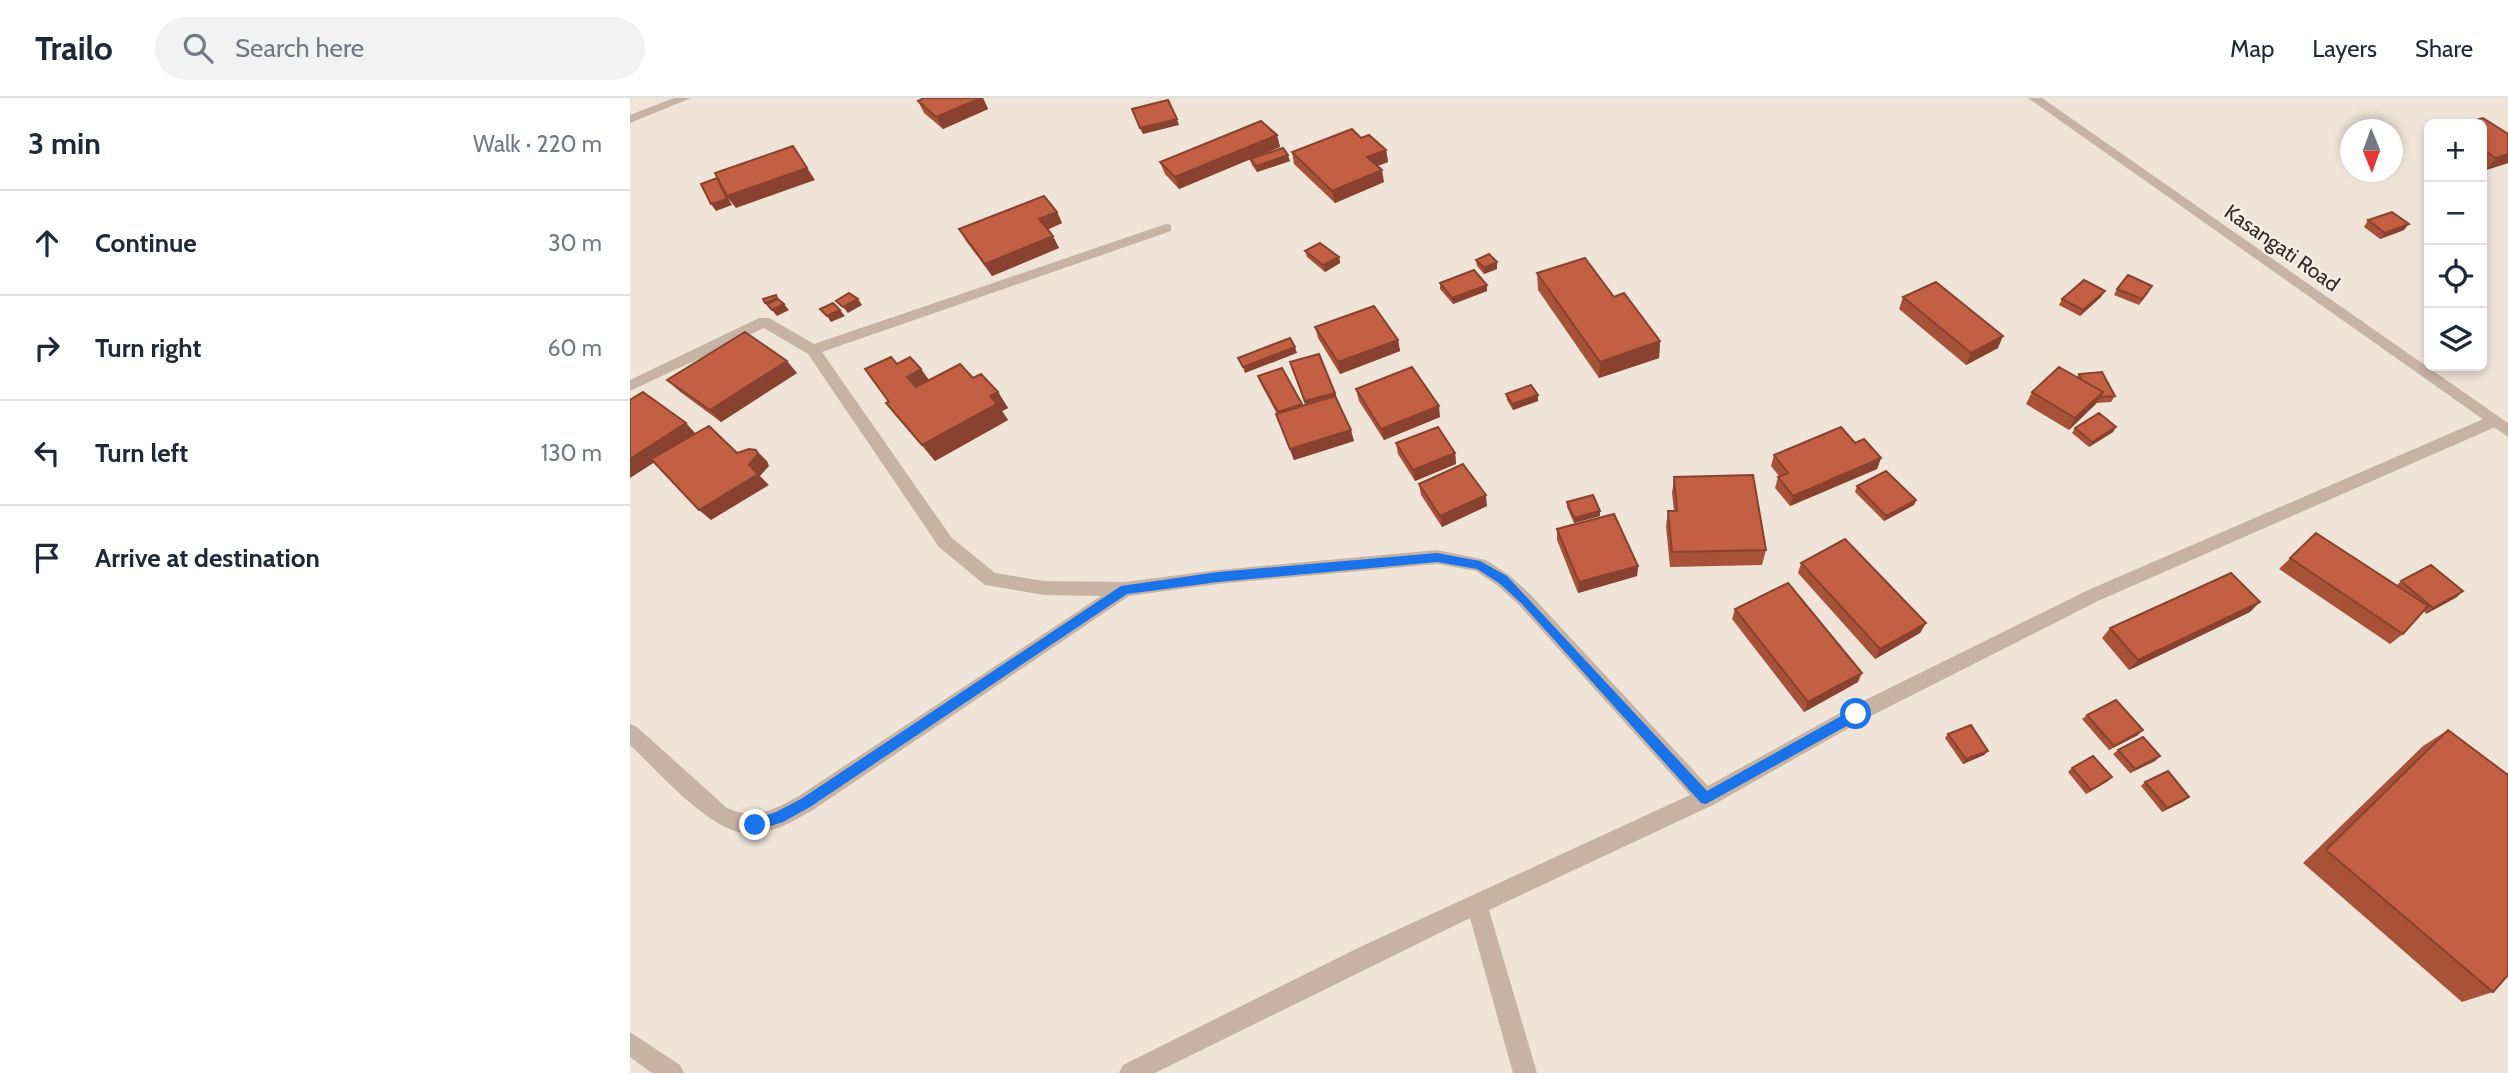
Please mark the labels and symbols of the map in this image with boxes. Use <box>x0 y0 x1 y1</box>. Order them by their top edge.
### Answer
north arrow <box>2340 119 2403 182</box>
street label: Kasangati Road <box>2220 199 2345 296</box>
route start <box>1840 698 1871 729</box>
route end <box>739 809 770 840</box>

